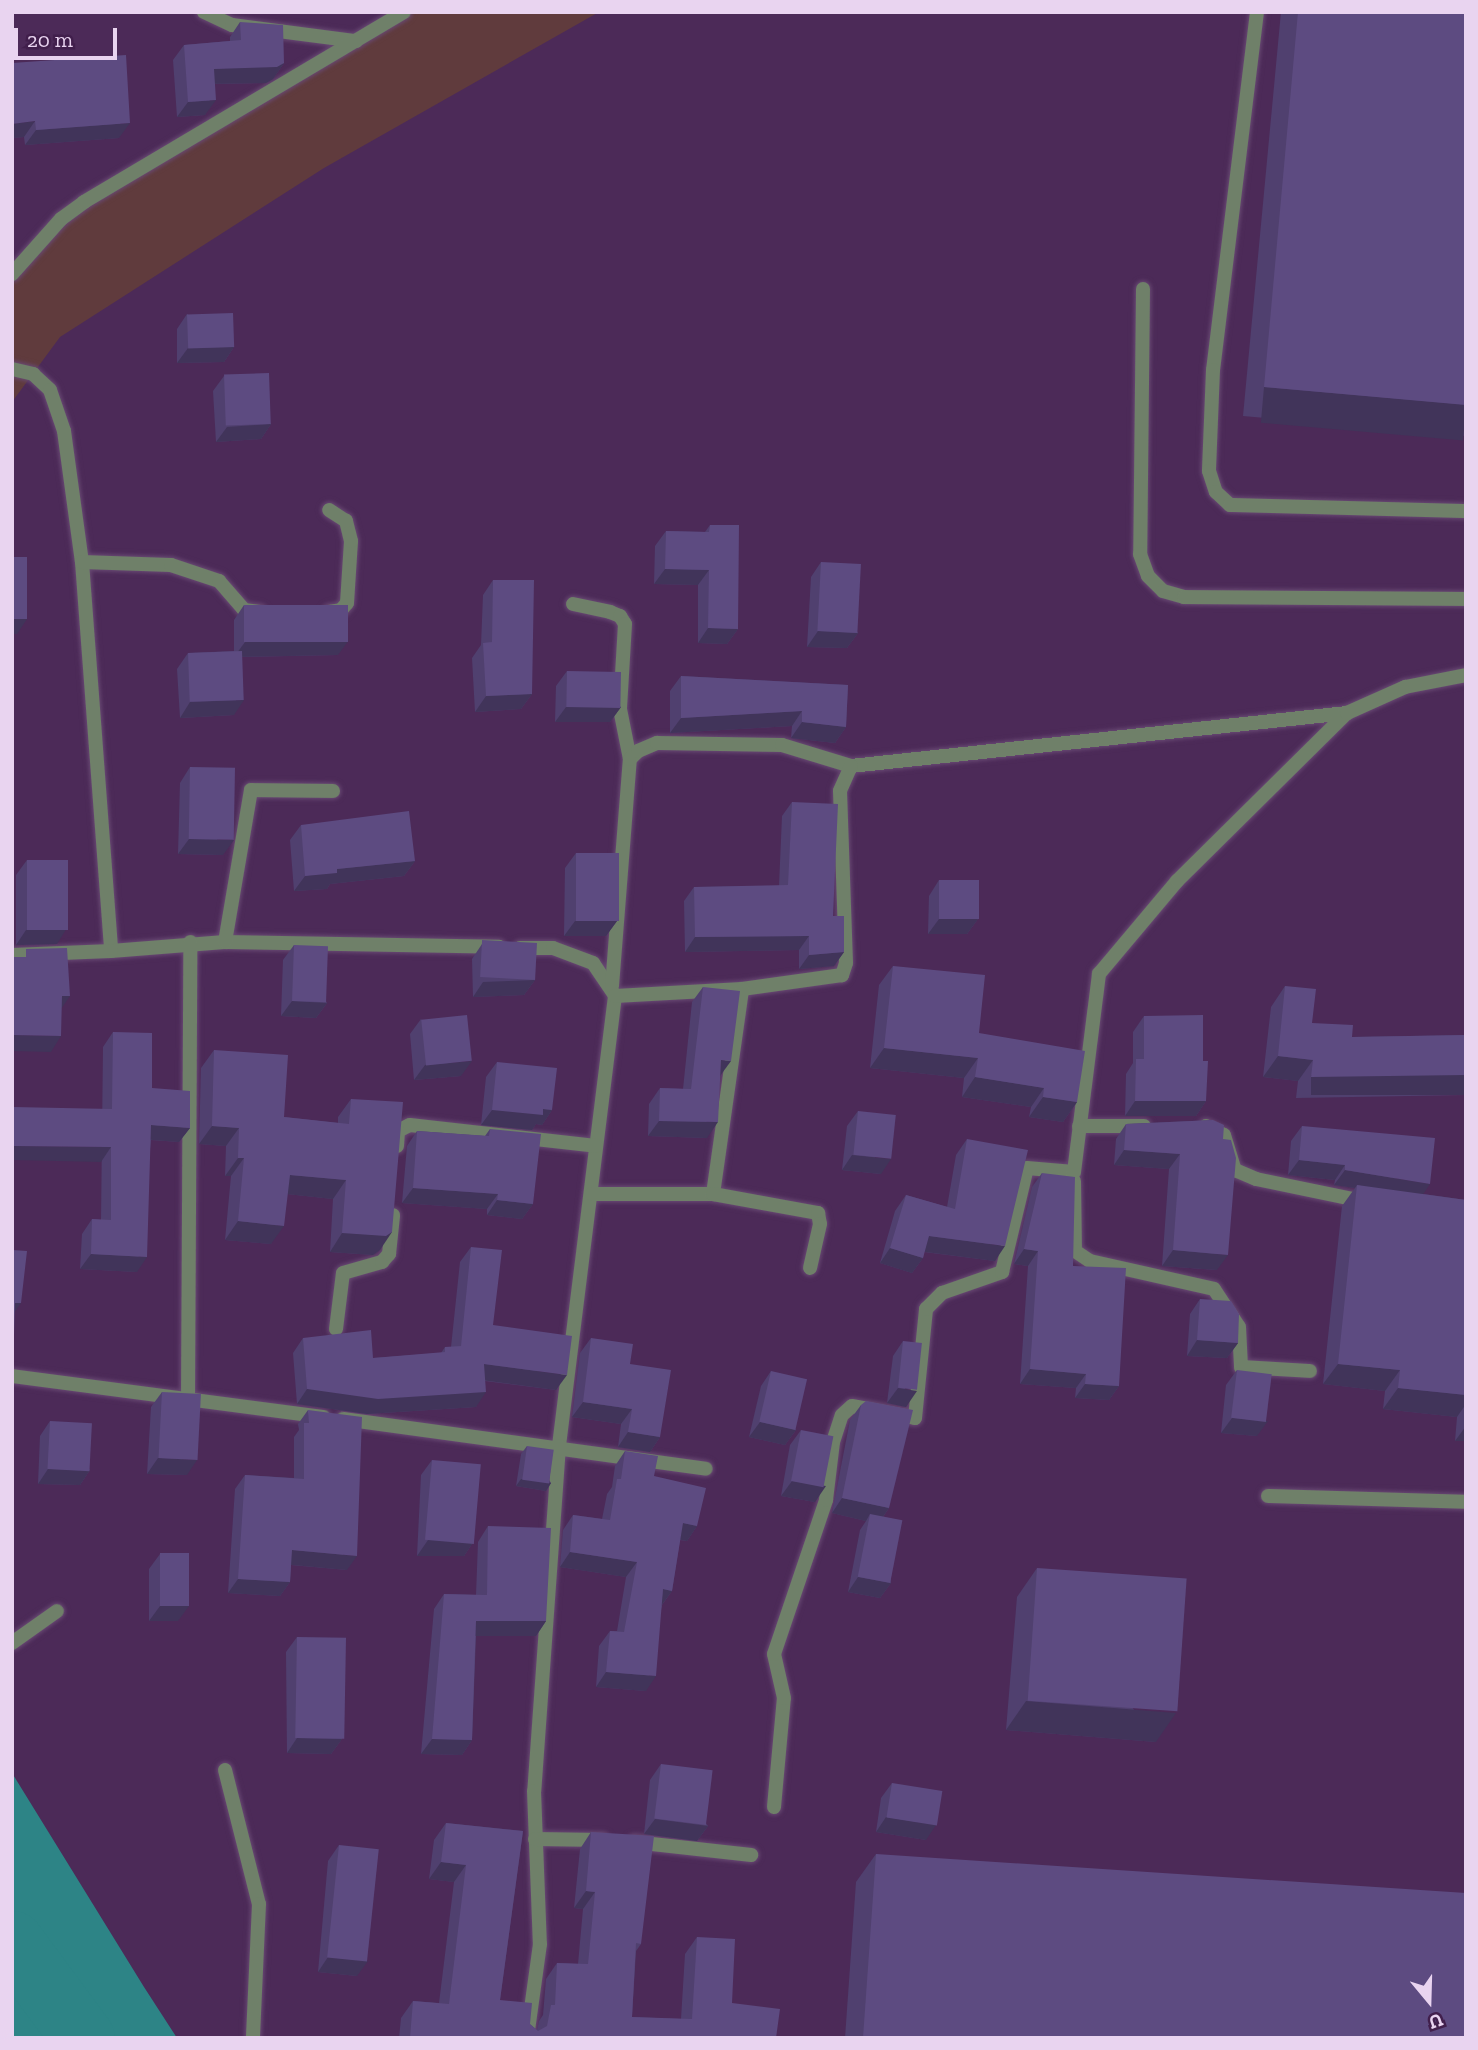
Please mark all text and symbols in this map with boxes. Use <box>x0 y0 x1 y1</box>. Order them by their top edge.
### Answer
scale bar <box>18 14 121 58</box>
text: 20 m <box>27 27 73 52</box>
north arrow <box>1394 1966 1464 2036</box>
text: U <box>1426 2008 1446 2034</box>

